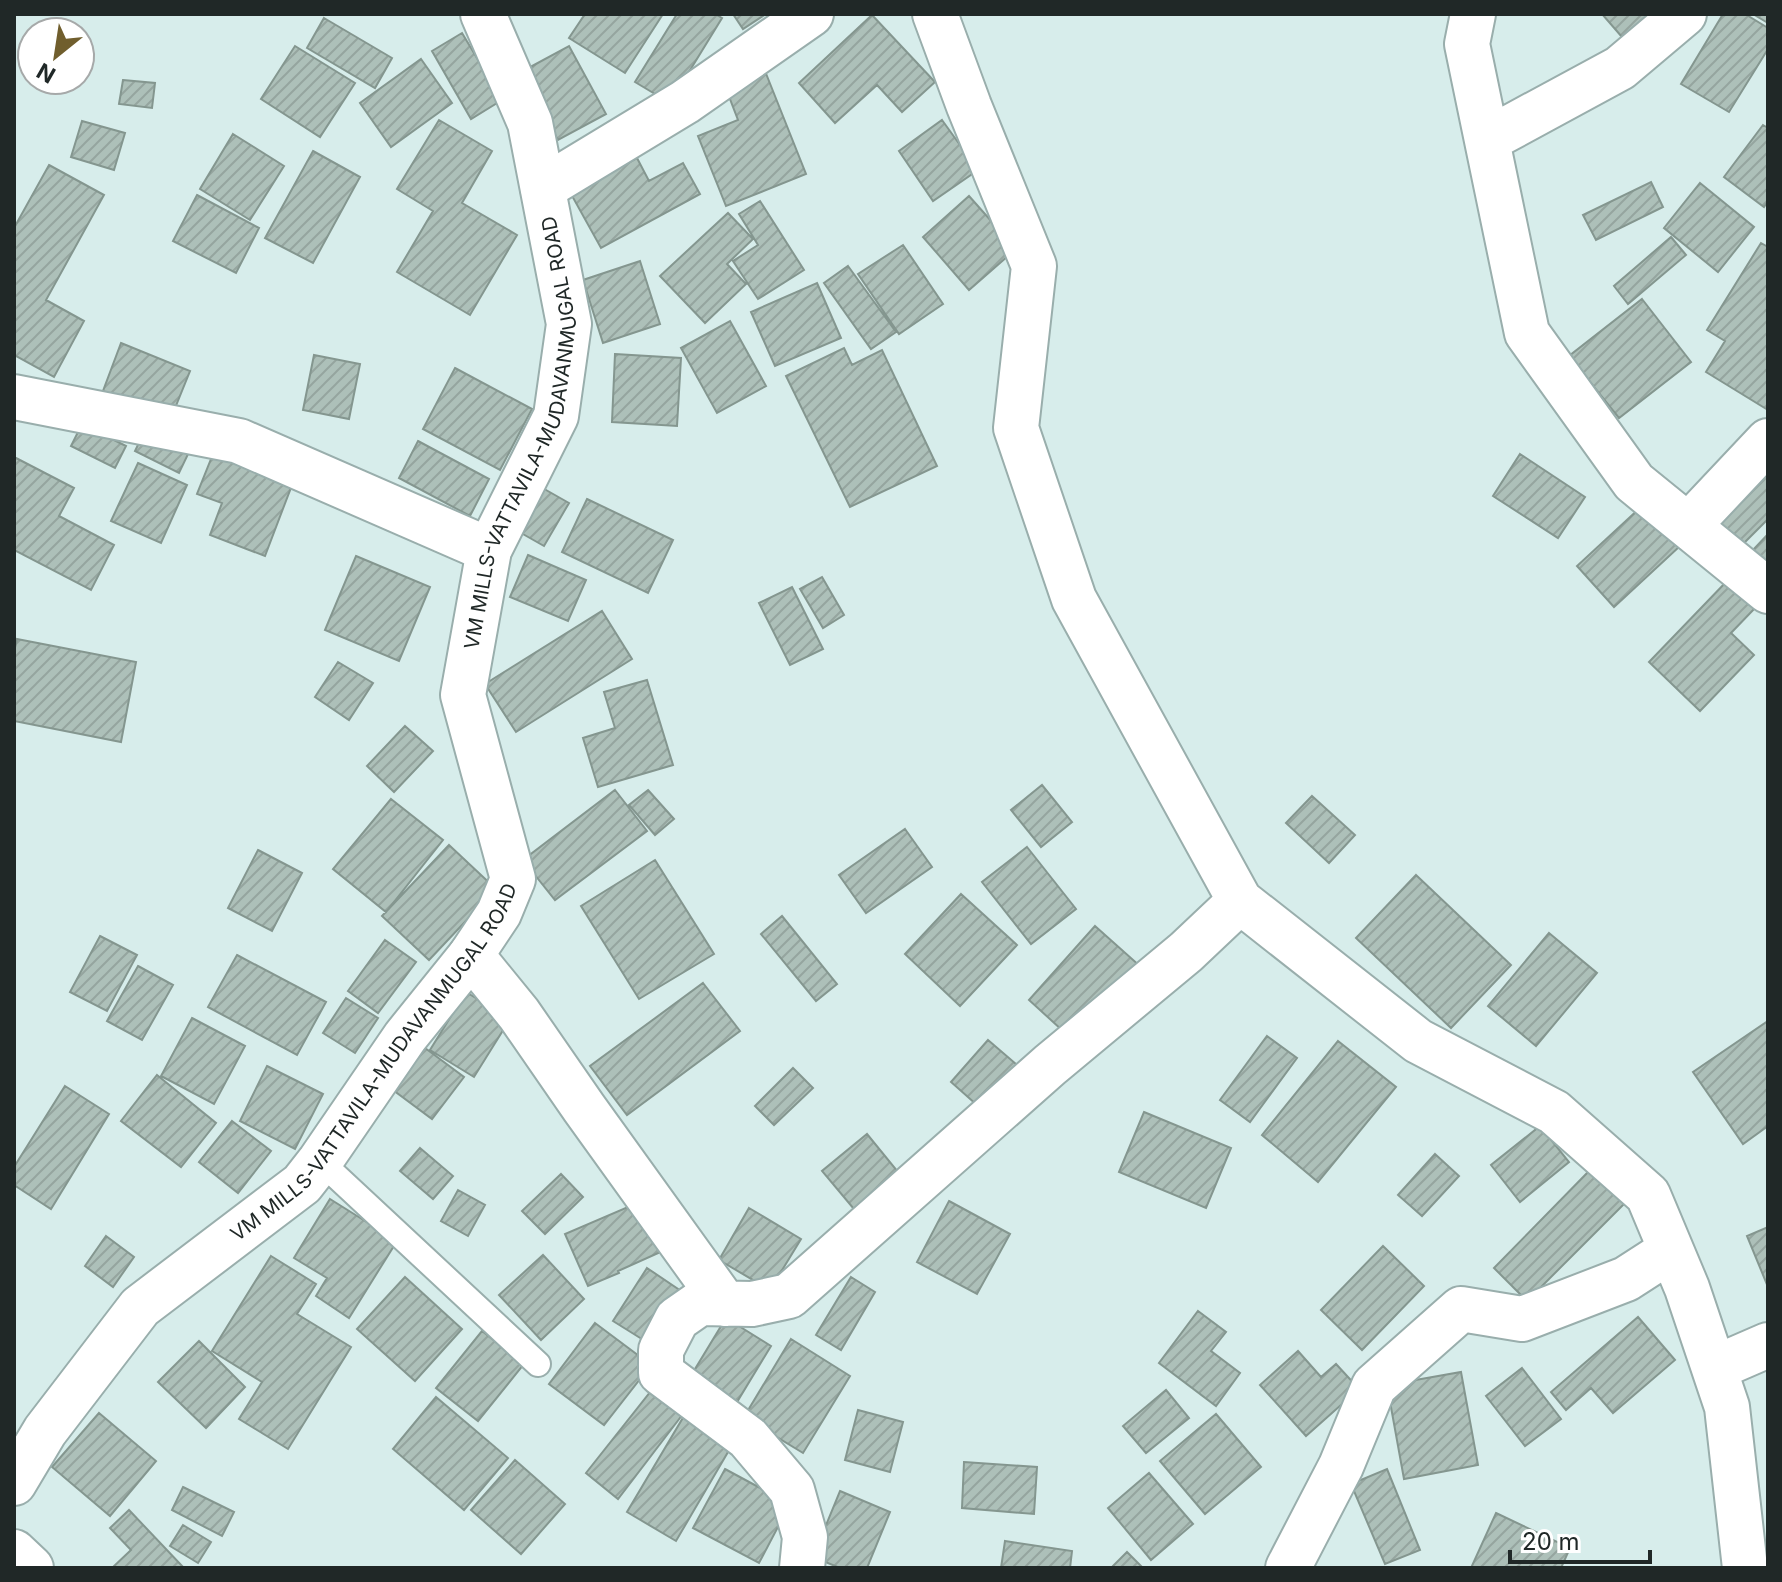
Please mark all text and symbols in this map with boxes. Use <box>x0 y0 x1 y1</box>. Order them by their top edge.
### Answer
north arrow <box>16 16 96 96</box>
text: N <box>32 58 60 89</box>
street label: VM MILLS-VATTAVILA-MUDAVANMUGAL ROAD <box>459 214 582 651</box>
street label: VM MILLS-VATTAVILA-MUDAVANMUGAL ROAD <box>226 880 522 1246</box>
scale bar <box>1510 1514 1650 1564</box>
text: 20 m <box>1522 1527 1580 1556</box>

